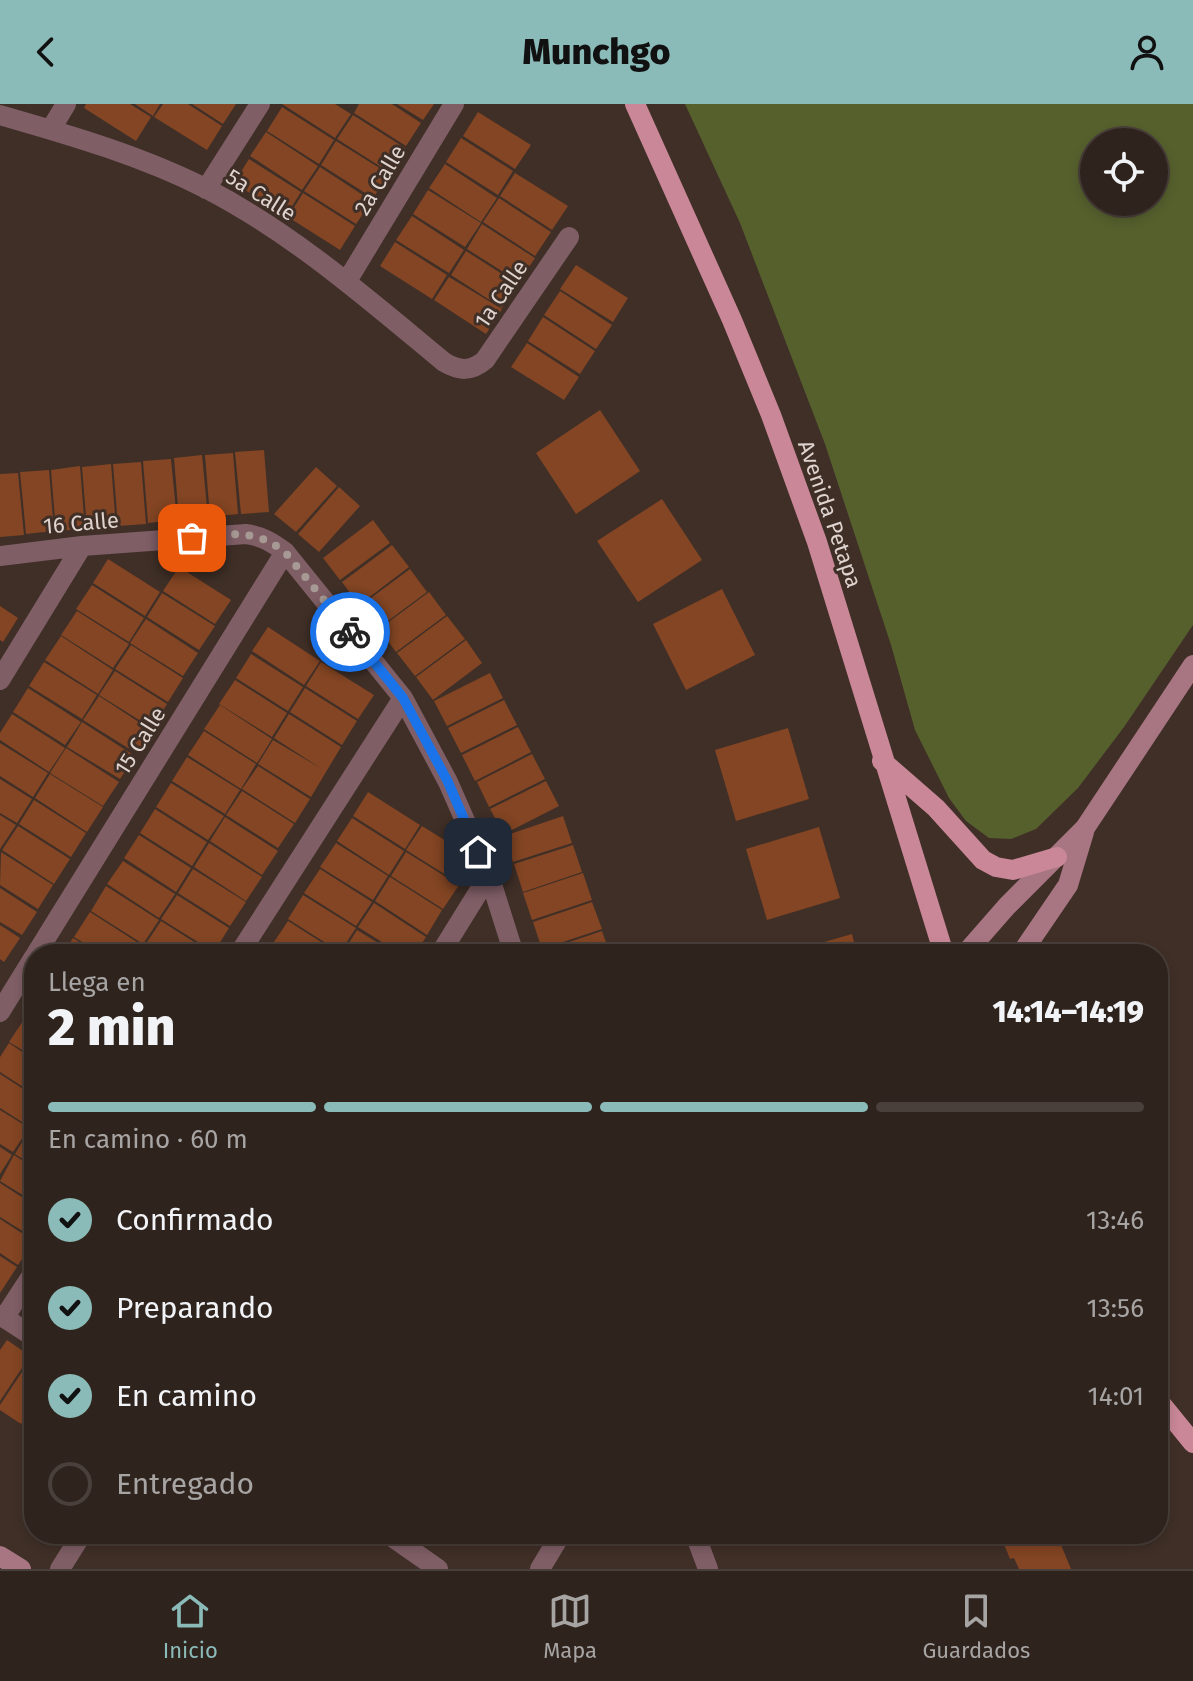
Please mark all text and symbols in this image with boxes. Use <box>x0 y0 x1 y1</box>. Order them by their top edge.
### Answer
icon: back <box>24 30 68 74</box>
text: Munchgo <box>523 30 670 74</box>
icon: person <box>1125 30 1169 74</box>
map controls <box>1080 128 1168 216</box>
button: locate <box>1080 128 1168 216</box>
street label: 2a Calle <box>349 140 411 220</box>
street label: 5a Calle <box>221 163 301 227</box>
street label: 1a Calle <box>469 255 533 333</box>
street label: Avenida Petapa <box>792 437 868 591</box>
pin <box>158 504 226 572</box>
street label: 16 Calle <box>42 506 120 540</box>
icon: bag <box>170 516 214 560</box>
courier <box>310 592 390 672</box>
icon: bike <box>328 610 372 654</box>
street label: 15 Calle <box>109 702 171 780</box>
pin <box>444 818 512 886</box>
icon: home <box>456 830 500 874</box>
text: Llega en <box>48 967 146 998</box>
text: 14:14–14:19 <box>992 994 1144 1030</box>
text: 2 min <box>48 996 175 1059</box>
text: En camino · 60 m <box>48 1124 248 1155</box>
icon: check <box>48 1198 92 1242</box>
text: Confirmado <box>116 1202 274 1238</box>
text: 13:46 <box>1086 1205 1144 1236</box>
icon: check <box>48 1286 92 1330</box>
text: Preparando <box>116 1290 274 1326</box>
text: 13:56 <box>1087 1293 1144 1324</box>
icon: check <box>48 1374 92 1418</box>
text: En camino <box>116 1378 257 1414</box>
text: 14:01 <box>1088 1381 1144 1412</box>
text: Entregado <box>116 1466 254 1502</box>
tab: Inicio <box>163 1589 218 1664</box>
tab: Mapa <box>543 1589 597 1664</box>
tab: Guardados <box>922 1589 1030 1664</box>

